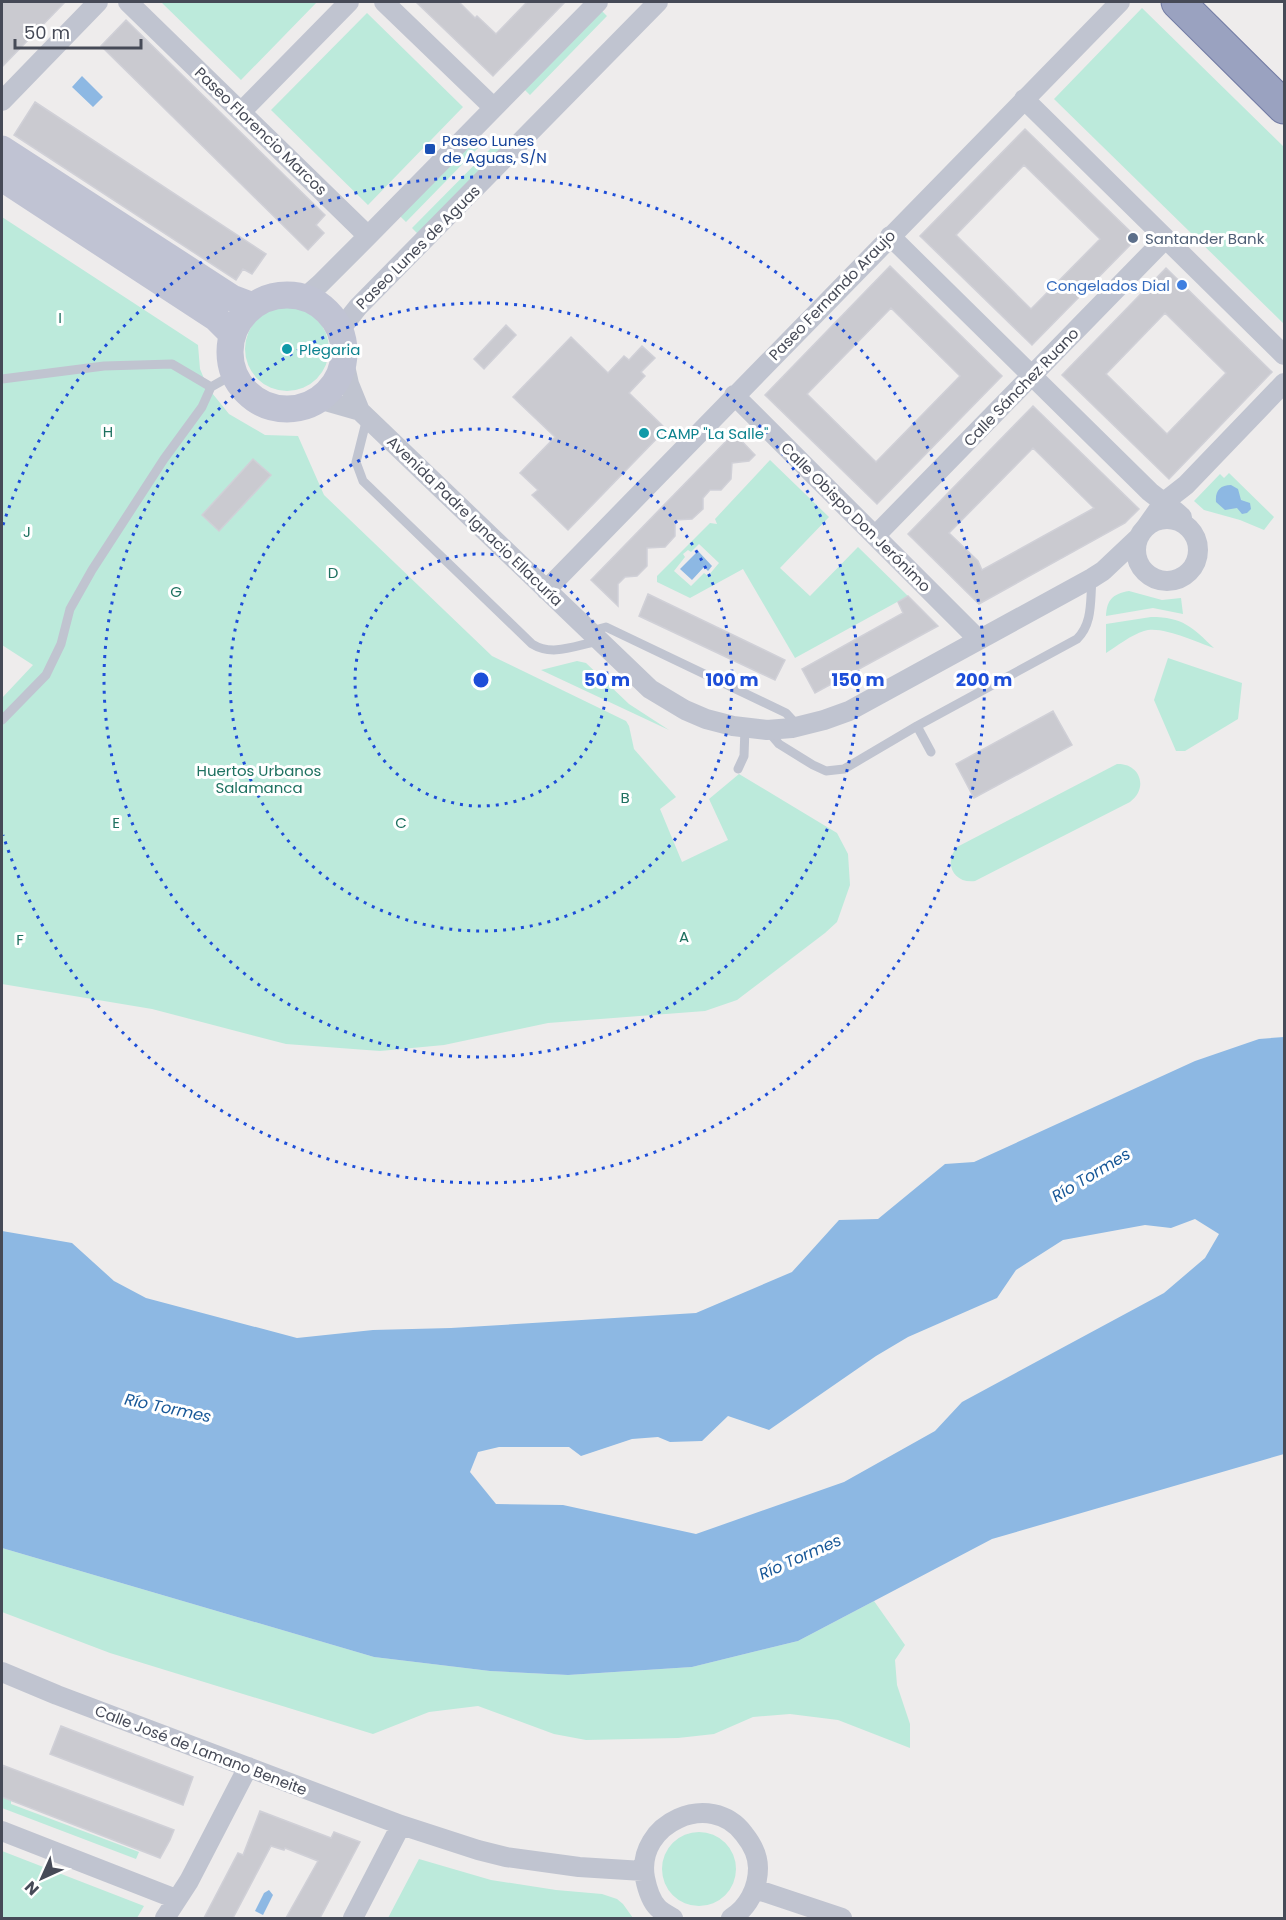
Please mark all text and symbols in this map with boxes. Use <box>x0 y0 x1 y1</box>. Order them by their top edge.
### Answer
scale bar <box>15 12 141 50</box>
text: 50 m <box>24 20 70 45</box>
street label: Paseo Florencio Marcos <box>190 62 332 200</box>
place label: Paseo Lunes de Aguas, S/N <box>442 130 547 168</box>
marker: Paseo Lunes de Aguas, S/N <box>423 142 437 156</box>
street label: Paseo Lunes de Aguas <box>351 180 485 314</box>
street label: Paseo Fernando Araujo <box>764 225 900 365</box>
place label: Santander Bank <box>1145 228 1265 249</box>
marker: Santander Bank <box>1126 231 1140 245</box>
place label: Congelados Dial <box>1046 275 1170 296</box>
marker: Congelados Dial <box>1175 278 1189 292</box>
park label: I <box>58 307 62 328</box>
street label: Calle Sánchez Ruano <box>959 323 1083 451</box>
place label: Plegaria <box>299 339 360 360</box>
marker: Plegaria <box>280 342 294 356</box>
park label: H <box>103 421 113 442</box>
place label: CAMP "La Salle" <box>656 423 768 444</box>
marker: CAMP "La Salle" <box>637 426 651 440</box>
street label: Avenida Padre Ignacio Ellacuría <box>383 431 567 611</box>
street label: Calle Obispo Don Jerónimo <box>776 437 936 597</box>
park label: J <box>23 521 31 542</box>
park label: D <box>328 562 338 583</box>
park label: G <box>170 581 182 602</box>
text: 50 m <box>584 667 630 692</box>
text: 100 m <box>705 667 759 692</box>
text: 150 m <box>831 667 885 692</box>
text: 200 m <box>956 667 1012 692</box>
centre of rings <box>471 670 491 690</box>
park label: Huertos Urbanos Salamanca <box>197 760 322 798</box>
park label: B <box>620 787 630 808</box>
park label: E <box>112 812 120 833</box>
park label: C <box>395 812 407 833</box>
park label: A <box>679 926 689 947</box>
park label: F <box>16 929 24 950</box>
water label: Río Tormes <box>1047 1142 1135 1208</box>
water label: Río Tormes <box>122 1388 214 1428</box>
water label: Río Tormes <box>755 1529 845 1585</box>
street label: Calle José de Lamano Beneite <box>92 1700 310 1800</box>
north arrow <box>12 1848 72 1908</box>
text: N <box>19 1876 44 1901</box>

